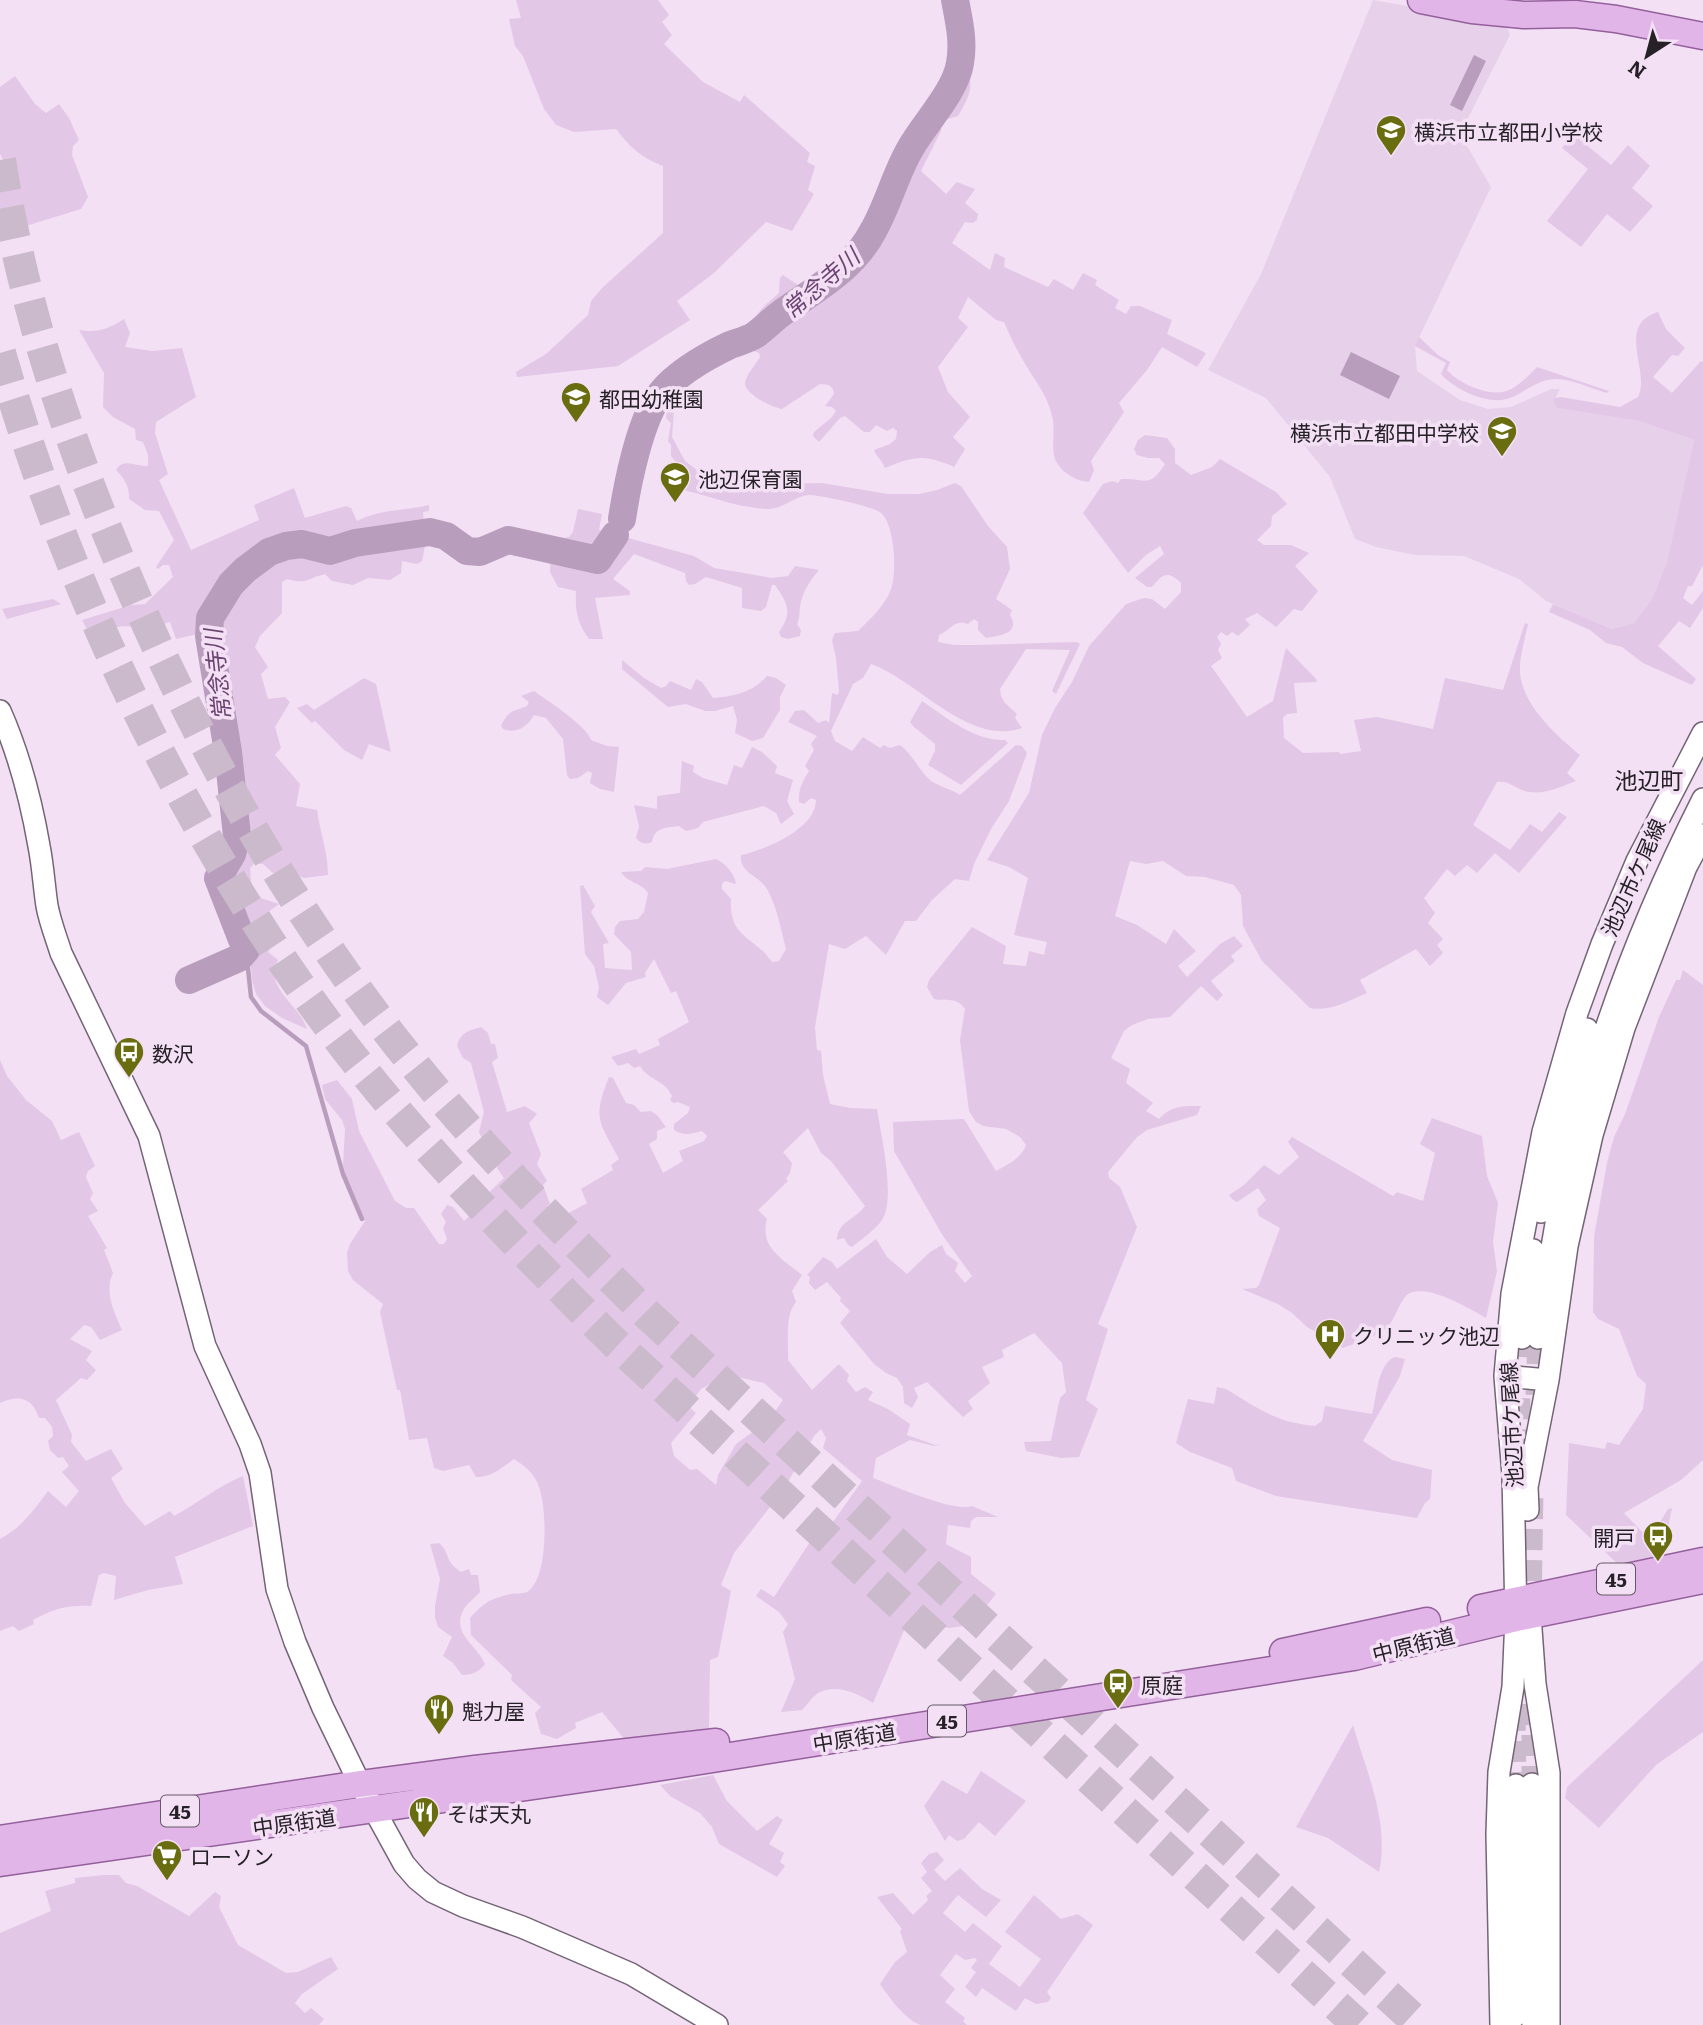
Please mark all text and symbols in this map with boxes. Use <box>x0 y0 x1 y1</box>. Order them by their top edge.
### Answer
north arrow <box>1612 21 1682 91</box>
text: N <box>1622 55 1651 87</box>
school or university icon: 横浜市立都田小学校 <box>1374 113 1408 157</box>
place label: 横浜市立都田小学校 <box>1414 115 1603 146</box>
water label: 常念寺川 <box>774 237 868 325</box>
school or university icon: 都田幼稚園 <box>559 380 593 424</box>
place label: 都田幼稚園 <box>599 382 704 413</box>
school or university icon: 横浜市立都田中学校 <box>1485 414 1519 458</box>
place label: 横浜市立都田中学校 <box>1290 416 1479 447</box>
school or university icon: 池辺保育園 <box>658 460 692 504</box>
place label: 池辺保育園 <box>698 462 803 493</box>
water label: 常念寺川 <box>194 624 238 723</box>
district label: 池辺町 <box>1615 762 1684 796</box>
street label: 池辺市ケ尾線 <box>1592 813 1672 941</box>
bus stop icon: 数沢 <box>112 1035 146 1079</box>
place label: 数沢 <box>152 1037 194 1068</box>
hospital icon: クリニック池辺 <box>1313 1317 1347 1361</box>
place label: クリニック池辺 <box>1353 1319 1500 1350</box>
street label: 池辺市ケ尾線 <box>1491 1361 1529 1489</box>
bus stop icon: 開戸 <box>1641 1519 1675 1563</box>
place label: 開戸 <box>1593 1521 1635 1552</box>
road number: 45 <box>1597 1564 1635 1595</box>
street label: 中原街道 <box>1368 1618 1458 1668</box>
bus stop icon: 原庭 <box>1101 1666 1135 1710</box>
place label: 原庭 <box>1141 1668 1183 1699</box>
restaurant icon: 魁力屋 <box>422 1692 456 1736</box>
place label: 魁力屋 <box>462 1694 525 1725</box>
road number: 45 <box>928 1706 966 1736</box>
street label: 中原街道 <box>810 1714 898 1758</box>
restaurant icon: そば天丸 <box>407 1795 441 1839</box>
road number: 45 <box>161 1796 199 1826</box>
place label: そば天丸 <box>447 1797 531 1828</box>
street label: 中原街道 <box>250 1800 338 1842</box>
supermarket icon: ローソン <box>150 1838 184 1882</box>
place label: ローソン <box>190 1840 274 1871</box>

